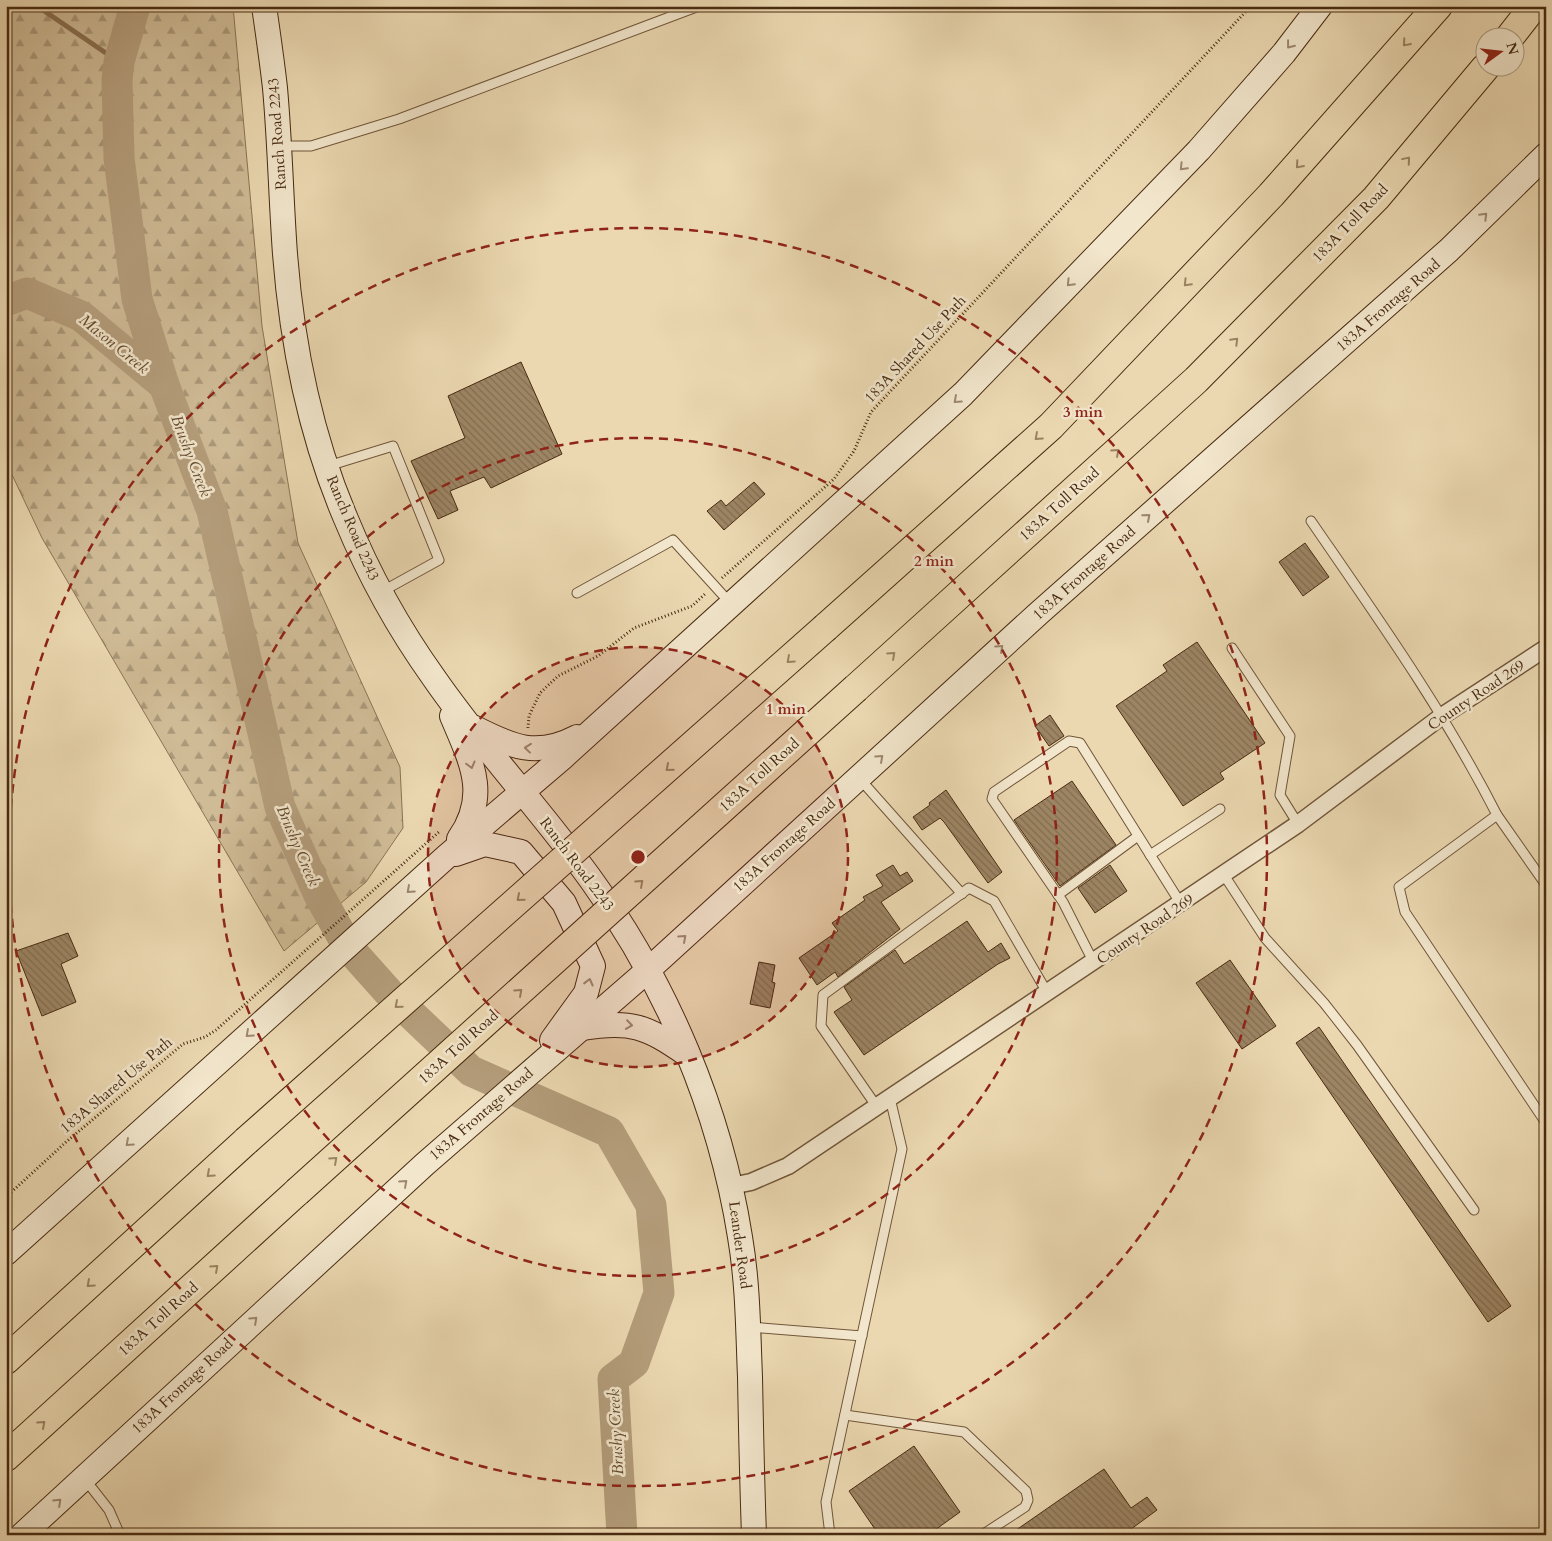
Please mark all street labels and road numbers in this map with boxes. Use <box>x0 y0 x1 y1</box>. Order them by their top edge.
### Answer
street label: Ranch Road 2243 <box>263 77 291 191</box>
street label: 183A Toll Road <box>1308 180 1392 266</box>
street label: 183A Frontage Road <box>1332 254 1444 356</box>
street label: 183A Shared Use Path <box>860 290 971 407</box>
street label: 183A Toll Road <box>1015 463 1103 545</box>
street label: Ranch Road 2243 <box>322 472 384 584</box>
street label: 183A Frontage Road <box>1028 521 1140 625</box>
street label: County Road 269 <box>1424 655 1529 735</box>
street label: 183A Toll Road <box>715 734 803 816</box>
street label: 183A Frontage Road <box>728 793 840 897</box>
street label: Ranch Road 2243 <box>535 813 619 915</box>
street label: County Road 269 <box>1093 889 1198 969</box>
street label: 183A Toll Road <box>414 1006 502 1088</box>
street label: 183A Shared Use Path <box>56 1032 177 1138</box>
street label: 183A Frontage Road <box>425 1063 537 1165</box>
street label: Leander Road <box>724 1200 756 1290</box>
street label: 183A Toll Road <box>114 1278 202 1360</box>
street label: 183A Frontage Road <box>127 1334 237 1438</box>

